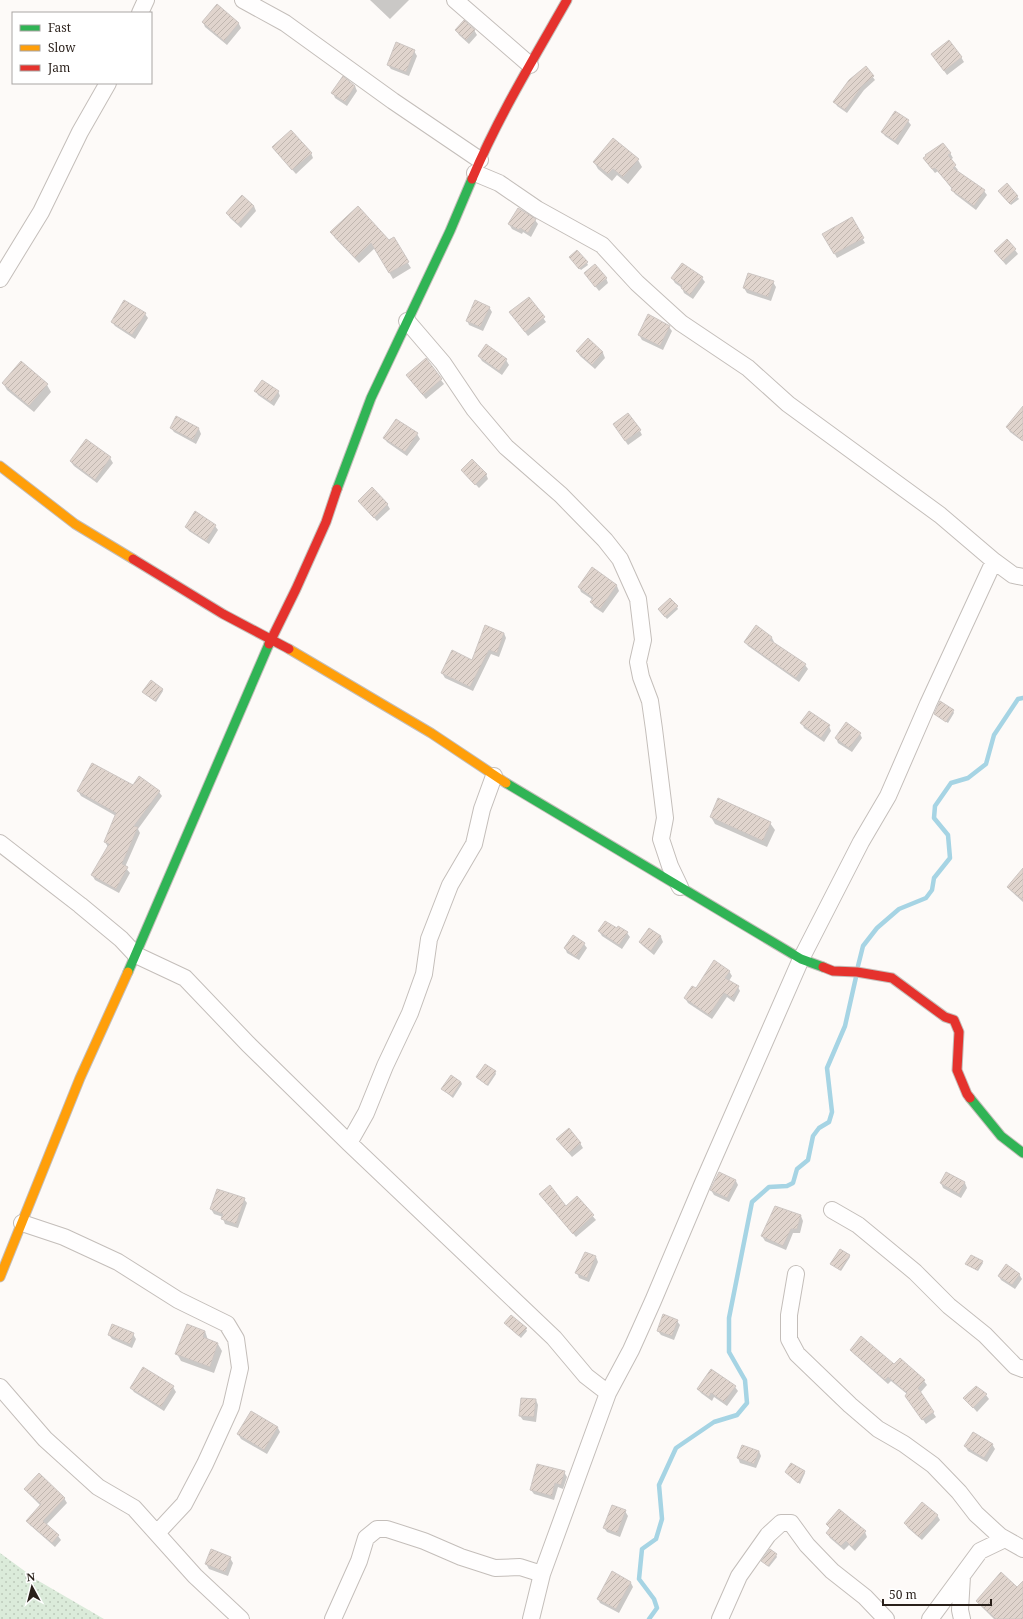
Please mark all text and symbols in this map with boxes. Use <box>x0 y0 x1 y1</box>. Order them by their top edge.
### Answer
legend <box>12 12 152 84</box>
text: Fast <box>48 19 71 36</box>
text: Slow <box>48 39 76 56</box>
text: Jam <box>47 59 70 76</box>
north arrow <box>12 1567 52 1607</box>
text: N <box>26 1569 36 1585</box>
scale bar <box>883 1581 991 1607</box>
text: 50 m <box>889 1586 917 1603</box>

